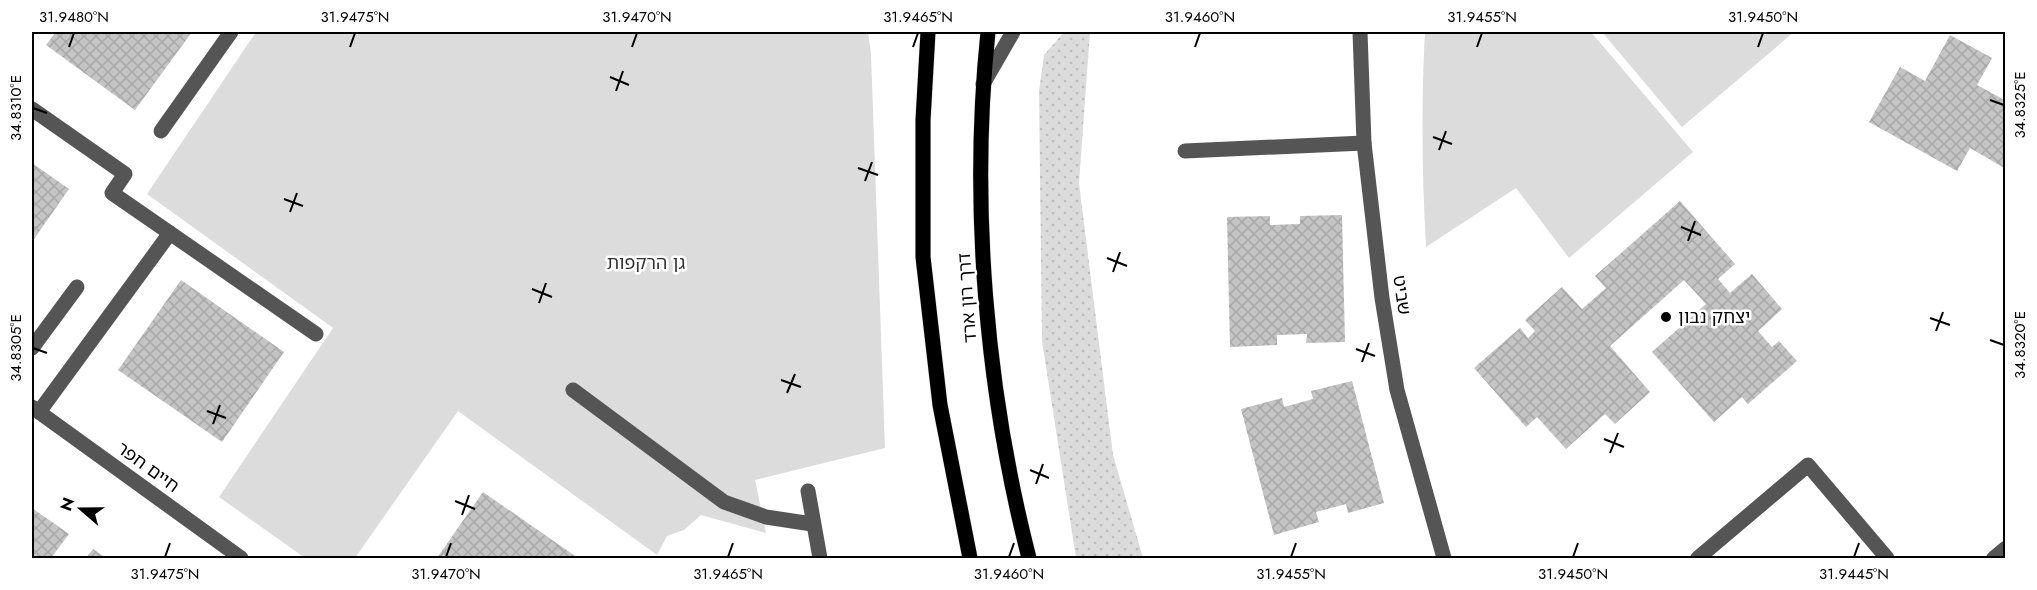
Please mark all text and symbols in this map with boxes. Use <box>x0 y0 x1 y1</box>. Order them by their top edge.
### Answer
text: 31.9480°N <box>39 6 109 28</box>
text: 31.9475°N <box>321 6 389 28</box>
text: 31.9470°N <box>602 6 672 28</box>
text: 31.9465°N <box>883 6 953 28</box>
text: 31.9460°N <box>1165 6 1235 28</box>
text: 31.9455°N <box>1447 6 1517 28</box>
text: 31.9450°N <box>1728 6 1798 28</box>
text: 34.8325°E <box>2009 71 2031 139</box>
text: 34.8310°E <box>5 75 27 141</box>
park label: גן הרקפות <box>607 250 686 276</box>
street label: דרך רון ארד <box>951 252 983 344</box>
street label: שביט <box>1386 274 1418 316</box>
place label: יצחק נבון <box>1678 304 1750 330</box>
marker: יצחק נבון <box>1659 310 1673 324</box>
text: 34.8320°E <box>2009 311 2031 379</box>
text: 34.8305°E <box>5 314 27 382</box>
street label: חיים חפר <box>111 435 185 499</box>
north arrow <box>51 479 111 539</box>
text: N <box>54 494 80 514</box>
text: 31.9475°N <box>131 563 199 585</box>
text: 31.9470°N <box>411 563 481 585</box>
text: 31.9465°N <box>693 563 763 585</box>
text: 31.9460°N <box>974 563 1044 585</box>
text: 31.9455°N <box>1256 563 1326 585</box>
text: 31.9450°N <box>1538 563 1608 585</box>
text: 31.9445°N <box>1819 563 1889 585</box>

